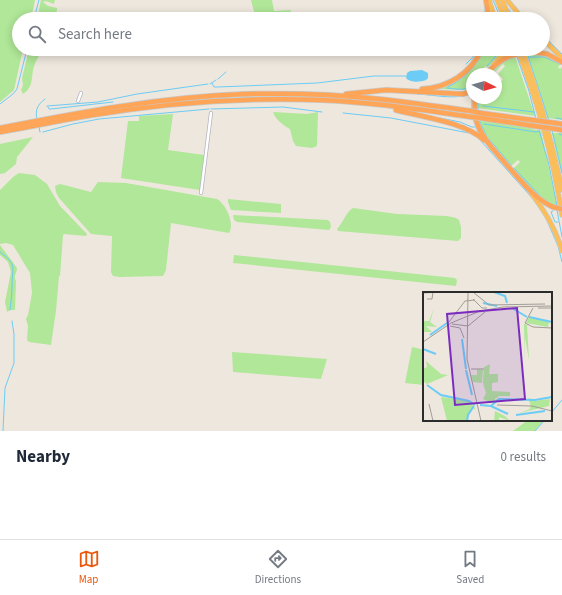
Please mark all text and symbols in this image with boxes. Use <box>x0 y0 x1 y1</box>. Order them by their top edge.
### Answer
search box <box>12 12 550 56</box>
icon: search <box>26 23 48 45</box>
text: Search here <box>58 24 132 45</box>
north arrow <box>466 68 502 104</box>
inset map <box>423 292 552 421</box>
text: Nearby <box>16 445 70 469</box>
text: 0 results <box>501 448 546 466</box>
tab: Map <box>78 548 100 587</box>
tab: Directions <box>255 548 301 587</box>
tab: Saved <box>456 548 484 587</box>

